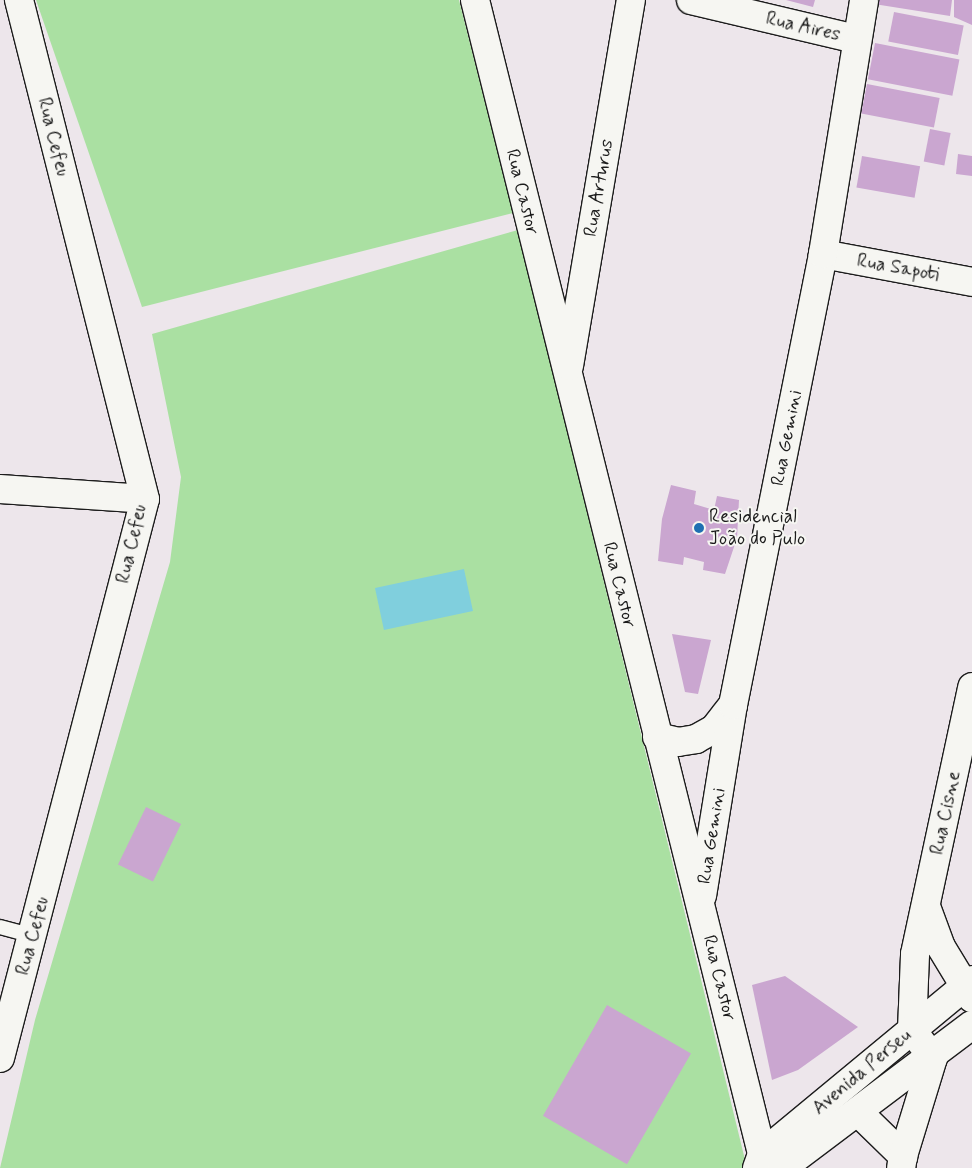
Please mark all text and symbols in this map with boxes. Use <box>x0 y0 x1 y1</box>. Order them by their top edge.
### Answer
street label: Rua Aires <box>764 7 842 47</box>
street label: Rua Cefeu <box>32 93 74 181</box>
street label: Rua Arturus <box>579 137 619 239</box>
street label: Rua Castor <box>501 148 543 236</box>
street label: Rua Sapoti <box>856 250 940 286</box>
street label: Rua Gemini <box>766 388 808 488</box>
street label: Rua Cefeu <box>111 500 153 588</box>
place label: Residencial João do Pulo <box>709 506 804 550</box>
marker: Residencial João do Pulo <box>693 522 705 534</box>
street label: Rua Castor <box>598 541 640 629</box>
street label: Rua Cisne <box>926 769 966 857</box>
street label: Rua Gemini <box>693 786 731 886</box>
street label: Rua Cefeu <box>11 892 55 980</box>
street label: Rua Castor <box>698 934 740 1022</box>
street label: Avenida Perseu <box>808 1024 916 1120</box>

